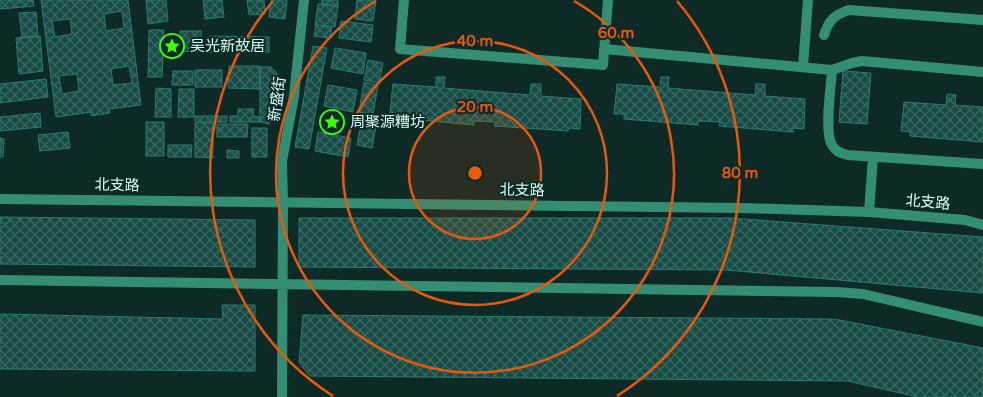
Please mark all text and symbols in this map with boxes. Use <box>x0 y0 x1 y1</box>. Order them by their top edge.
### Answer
text: 60 m <box>598 24 634 42</box>
text: 40 m <box>457 32 493 50</box>
place icon: 吴光新故居 <box>159 33 185 59</box>
place label: 吴光新故居 <box>190 37 265 55</box>
street label: 新盛街 <box>265 75 289 123</box>
text: 20 m <box>457 98 493 116</box>
place icon: 周聚源糟坊 <box>319 109 345 135</box>
place label: 周聚源糟坊 <box>350 113 425 131</box>
centre of rings <box>466 164 484 182</box>
text: 80 m <box>722 164 758 182</box>
street label: 北支路 <box>94 176 140 194</box>
street label: 北支路 <box>499 181 545 199</box>
street label: 北支路 <box>905 191 951 213</box>

